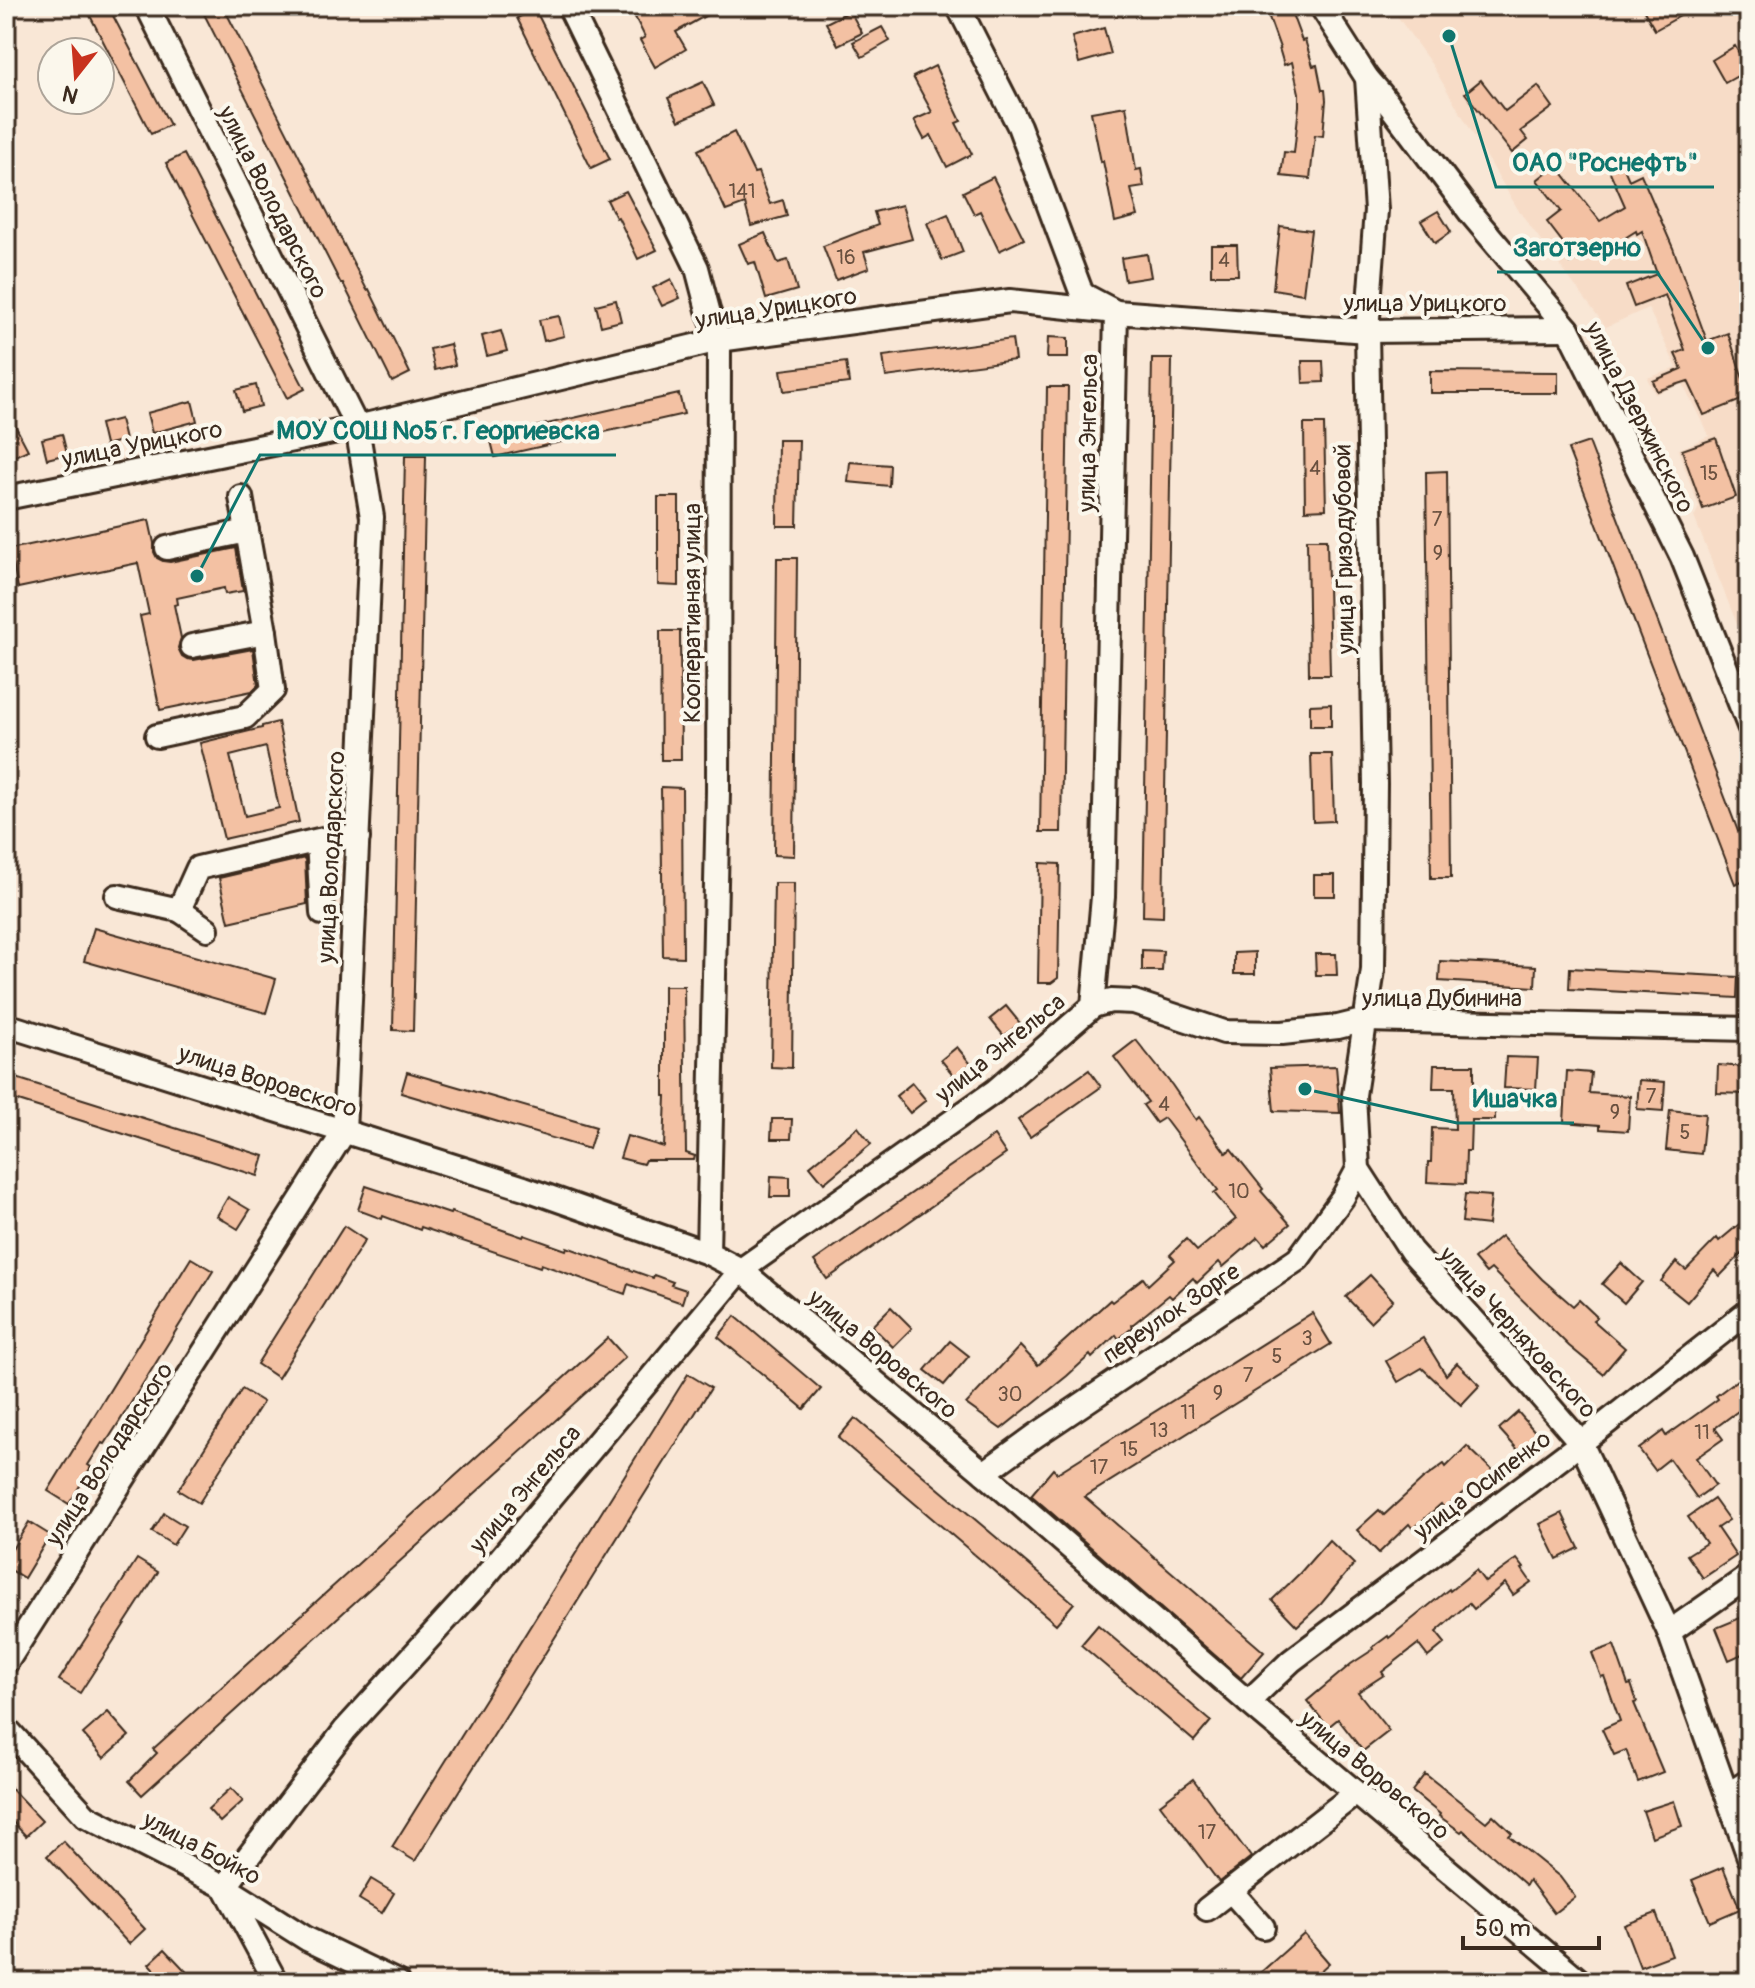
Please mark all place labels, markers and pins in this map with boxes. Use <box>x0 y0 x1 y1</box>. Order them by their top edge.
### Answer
callout: ОАО "Роснефть" <box>1496 137 1714 187</box>
callout: Заготзерно <box>1497 222 1657 272</box>
callout: МОУ СОШ №5 г. Георгиевска <box>260 405 616 455</box>
callout: Ишачка <box>1457 1073 1574 1123</box>

